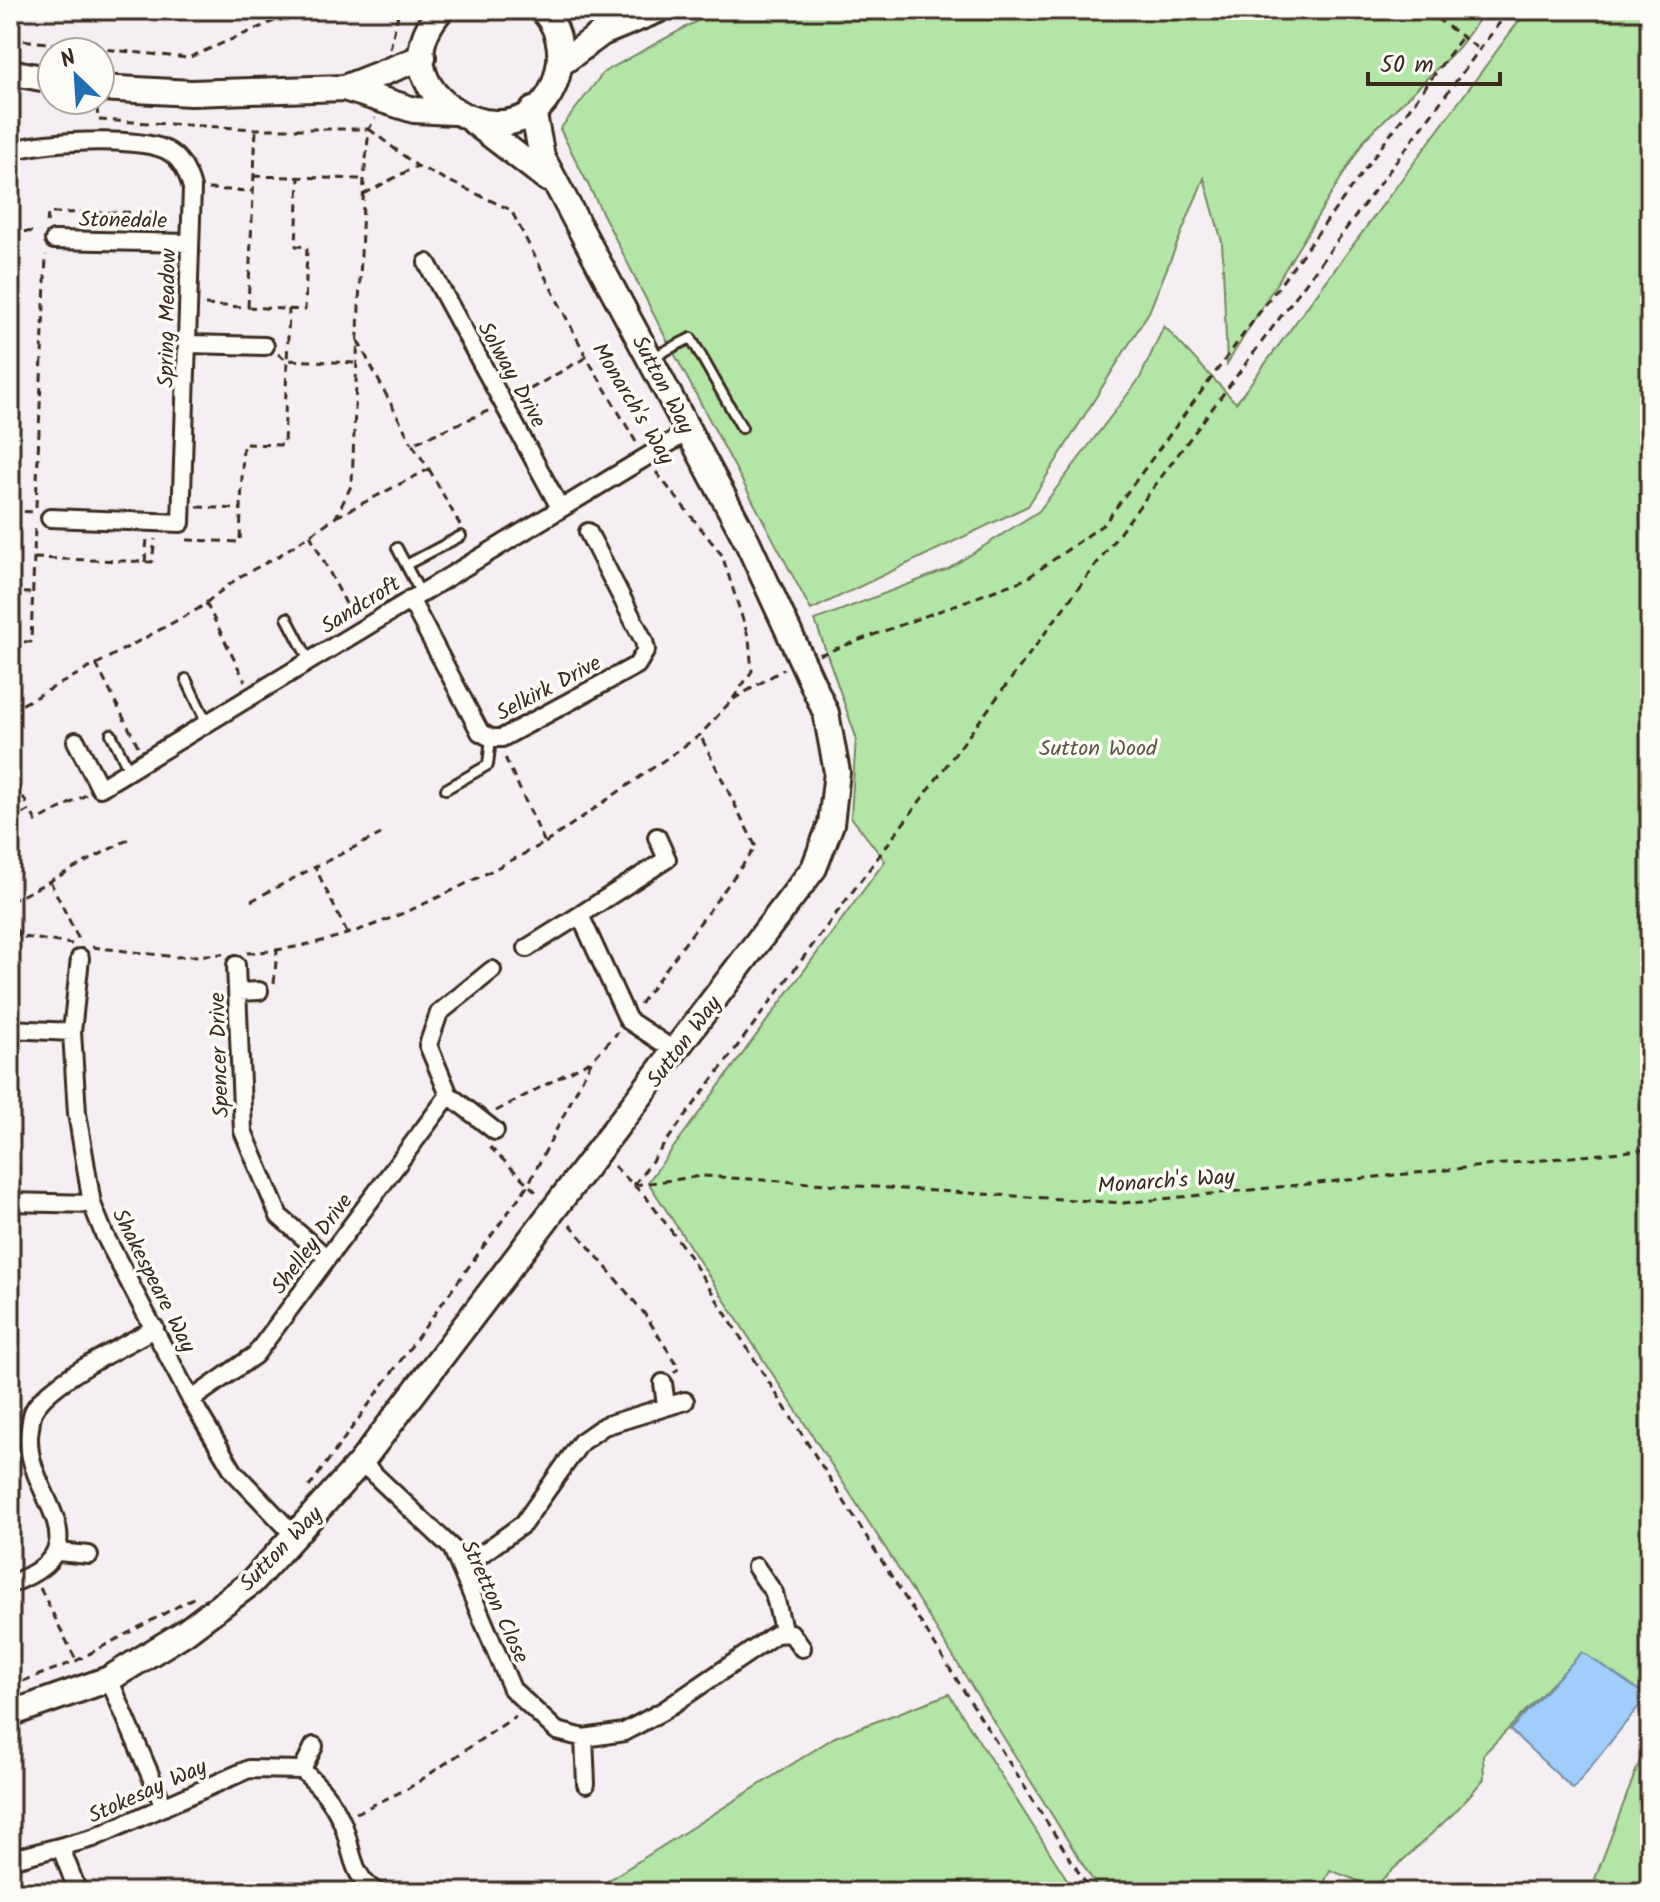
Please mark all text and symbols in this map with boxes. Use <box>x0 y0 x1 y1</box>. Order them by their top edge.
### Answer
north arrow <box>36 36 116 116</box>
scale bar <box>1368 36 1500 86</box>
text: N <box>55 41 82 79</box>
text: 50 m <box>1380 46 1434 85</box>
street label: Stonedale <box>78 203 168 240</box>
street label: Spring Meadow <box>150 248 187 388</box>
street label: Solway Drive <box>467 315 555 435</box>
street label: Sutton Way <box>621 329 703 442</box>
street label: Monarch's Way <box>581 336 683 473</box>
street label: Sandcroft <box>315 568 409 644</box>
street label: Selkirk Drive <box>490 647 608 732</box>
park label: Sutton Wood <box>1039 732 1158 767</box>
street label: Sutton Way <box>639 988 732 1096</box>
street label: Spencer Drive <box>201 991 240 1118</box>
street label: Monarch's Way <box>1096 1160 1237 1205</box>
street label: Shelley Drive <box>263 1186 363 1303</box>
street label: Shakespeare Way <box>101 1203 205 1360</box>
street label: Sutton Way <box>232 1498 332 1601</box>
street label: Stretton Close <box>450 1535 538 1670</box>
street label: Stokesay Way <box>83 1750 214 1834</box>

